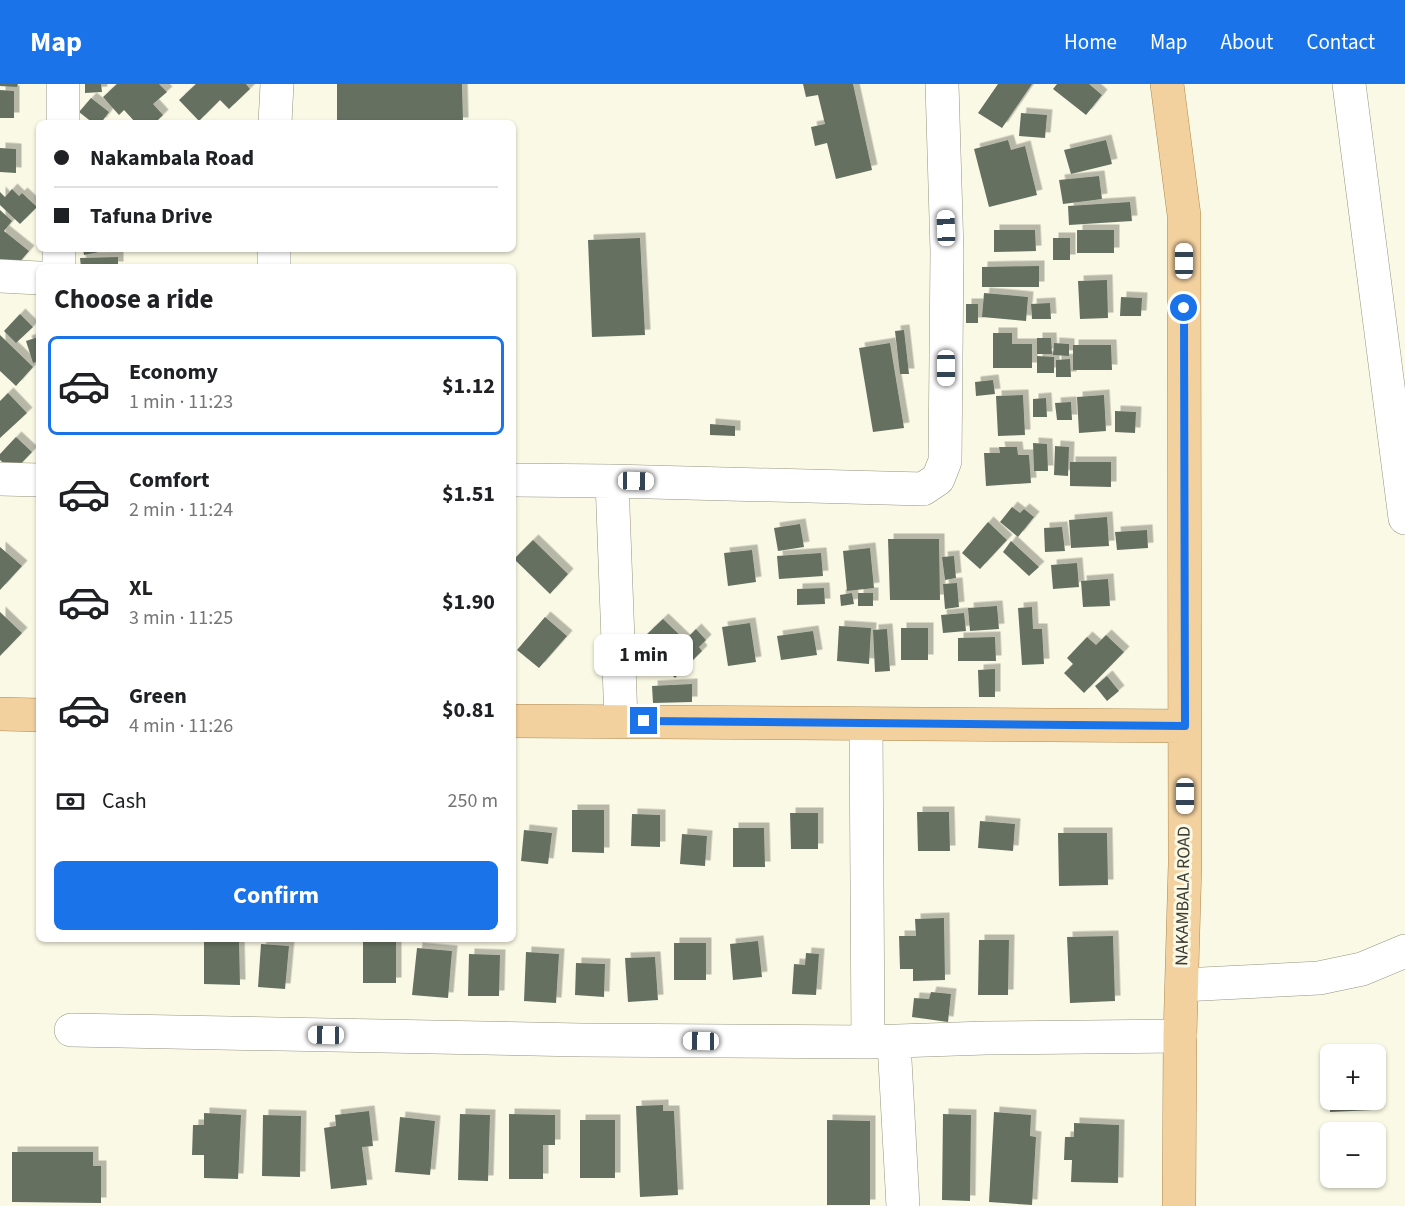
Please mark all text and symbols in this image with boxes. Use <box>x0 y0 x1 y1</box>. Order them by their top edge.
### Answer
text: Map <box>30 22 82 62</box>
text: Home <box>1064 27 1117 57</box>
text: Map <box>1150 27 1188 57</box>
text: About <box>1221 27 1273 57</box>
text: Contact <box>1306 27 1375 57</box>
text: Nakambala Road <box>90 142 254 174</box>
text: Tafuna Drive <box>90 200 213 232</box>
car <box>936 210 956 246</box>
car <box>1175 243 1193 279</box>
text: Choose a ride <box>54 280 214 319</box>
route start <box>1170 294 1197 321</box>
car <box>937 350 955 386</box>
text: Economy <box>129 356 218 388</box>
icon: car <box>57 359 111 413</box>
text: $1.12 <box>442 370 495 402</box>
text: 1 min · 11:23 <box>129 388 233 416</box>
text: Comfort <box>129 464 210 496</box>
icon: car <box>57 467 111 521</box>
car <box>618 472 654 490</box>
text: $1.51 <box>442 478 495 510</box>
text: 2 min · 11:24 <box>129 496 233 524</box>
text: XL <box>129 572 153 604</box>
icon: car <box>57 575 111 629</box>
text: $1.90 <box>442 586 495 618</box>
text: 3 min · 11:25 <box>129 604 233 632</box>
callout: 1 min <box>594 634 694 676</box>
text: 1 min <box>619 641 668 669</box>
text: Green <box>129 680 187 712</box>
icon: car <box>57 683 111 737</box>
text: $0.81 <box>442 694 495 726</box>
route end <box>630 707 657 734</box>
text: 4 min · 11:26 <box>129 712 233 740</box>
car <box>1176 778 1194 814</box>
icon: cash <box>54 785 87 818</box>
text: Cash <box>102 785 147 817</box>
text: 250 m <box>448 787 498 815</box>
street label: NAKAMBALA ROAD <box>1169 826 1197 966</box>
button: Confirm <box>54 861 498 930</box>
car <box>308 1026 344 1044</box>
car <box>683 1032 719 1050</box>
map controls <box>1320 1044 1386 1188</box>
button: + <box>1320 1044 1386 1110</box>
button: − <box>1320 1122 1386 1188</box>

